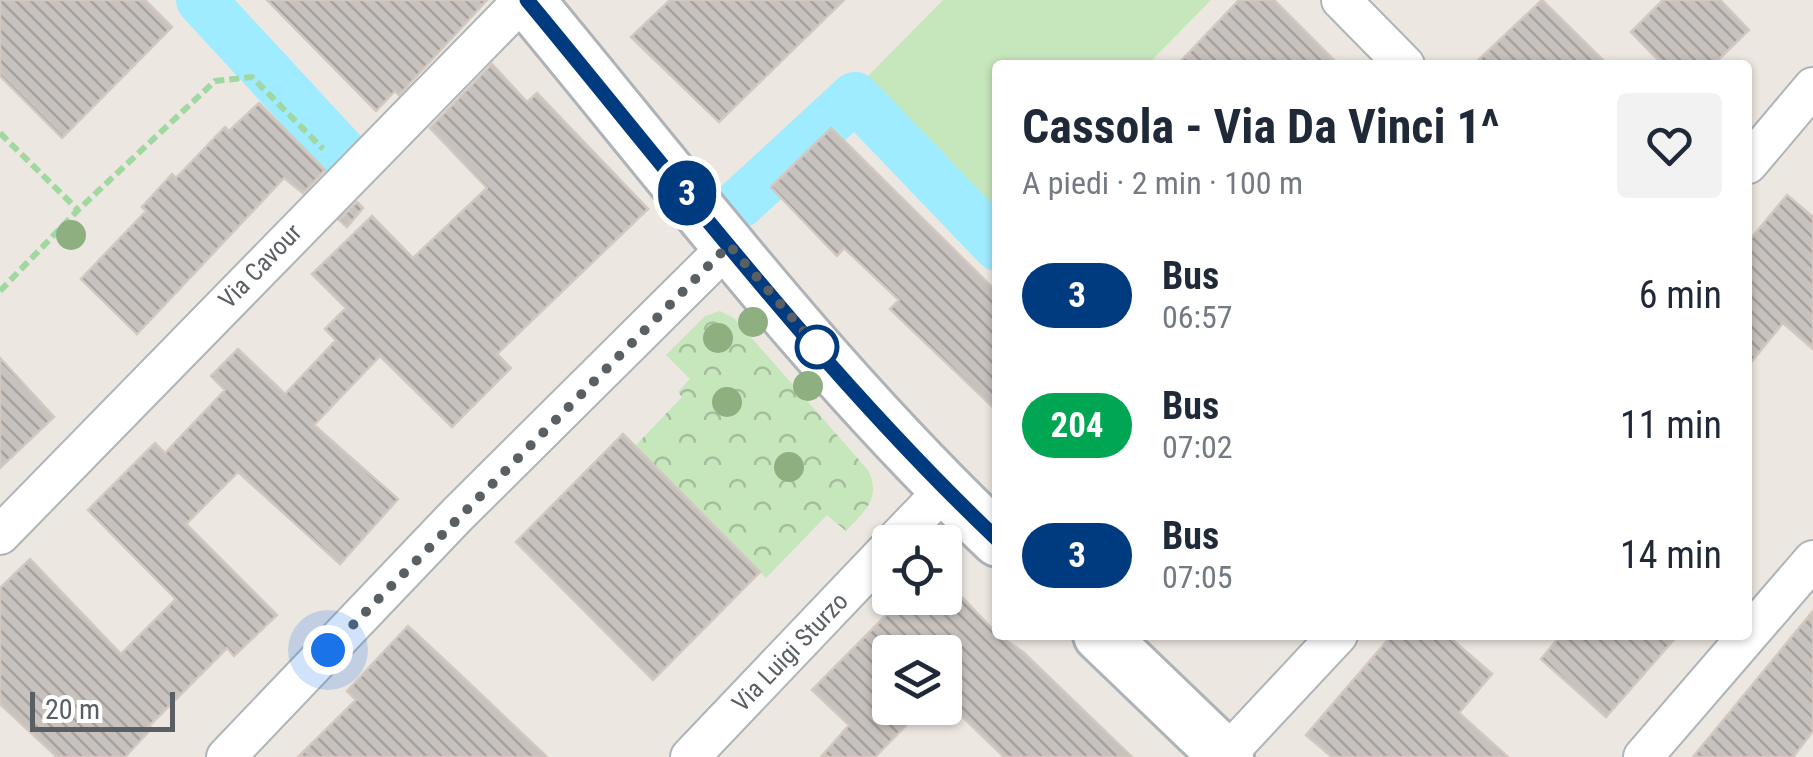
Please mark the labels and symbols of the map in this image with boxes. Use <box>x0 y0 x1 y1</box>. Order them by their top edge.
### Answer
line badge: 3 <box>654 160 720 226</box>
street label: Via Cavour <box>213 217 308 314</box>
unlabelled marker <box>796 326 838 368</box>
street label: Via Luigi Sturzo <box>726 587 854 717</box>
your location <box>303 625 353 675</box>
scale bar <box>30 687 175 732</box>

